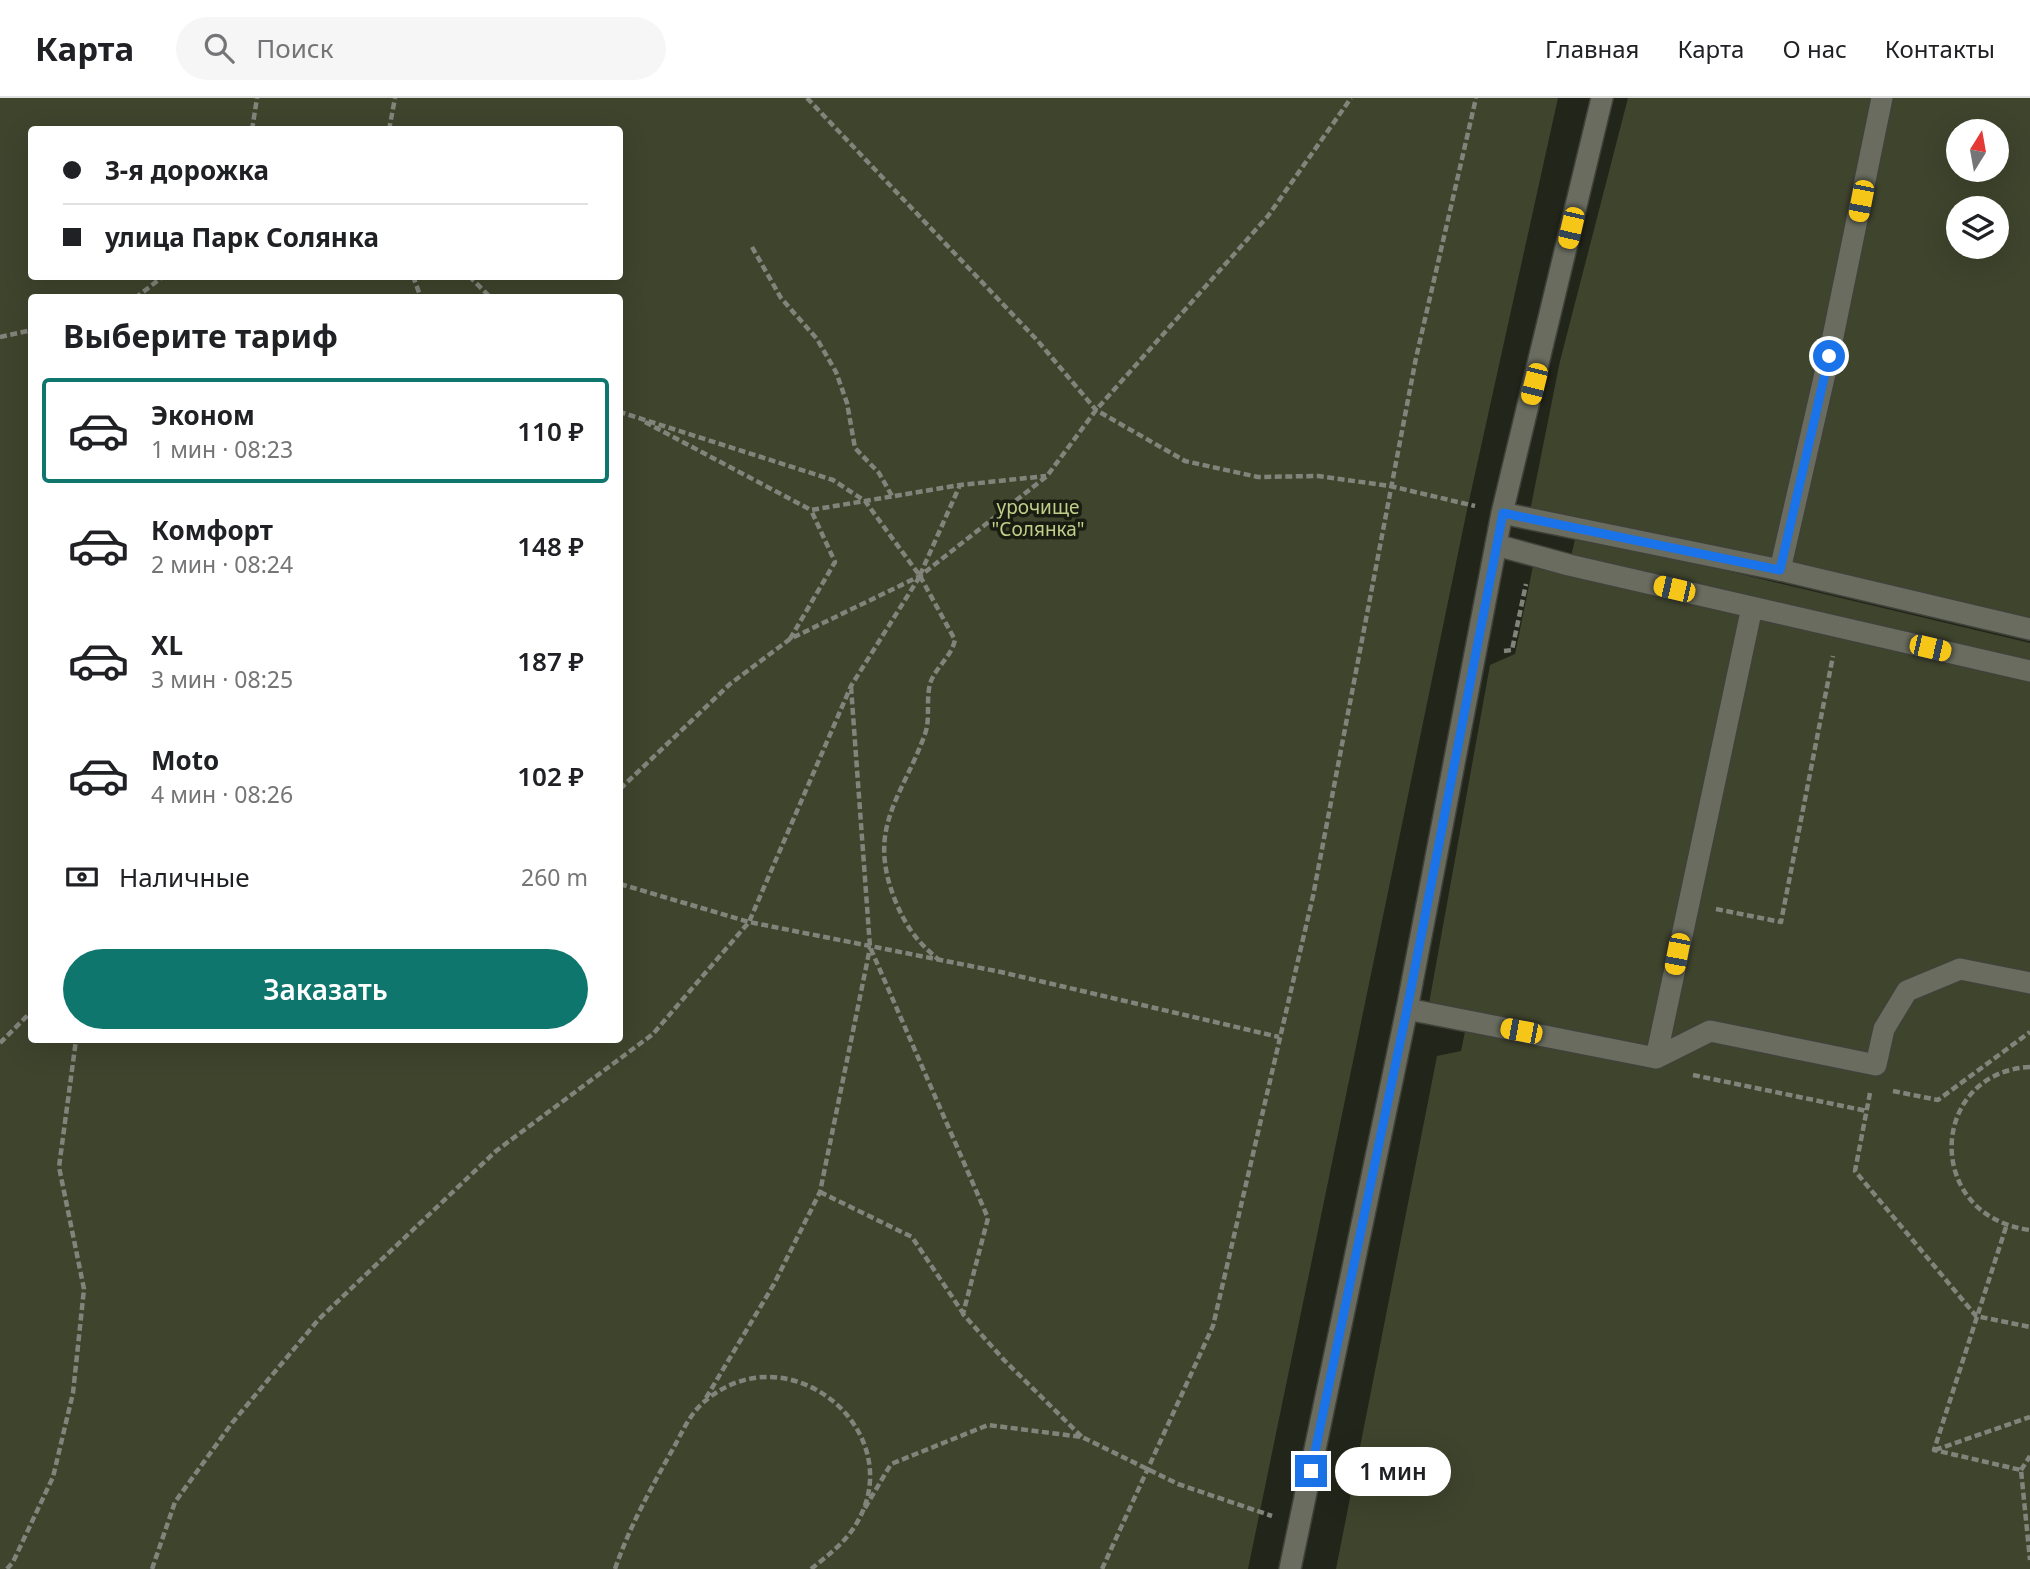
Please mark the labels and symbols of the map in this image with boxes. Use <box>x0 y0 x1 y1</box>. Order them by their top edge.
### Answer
north arrow <box>1946 119 2009 182</box>
car <box>1847 178 1876 224</box>
car <box>1557 205 1586 251</box>
route start <box>1813 340 1845 372</box>
car <box>1519 361 1550 407</box>
park label: урочище "Солянка" <box>992 494 1084 542</box>
car <box>1652 574 1697 604</box>
car <box>1908 633 1953 663</box>
car <box>1663 931 1692 977</box>
car <box>1499 1017 1544 1045</box>
callout: 1 мин <box>1336 1446 1451 1496</box>
route end <box>1295 1455 1327 1487</box>

